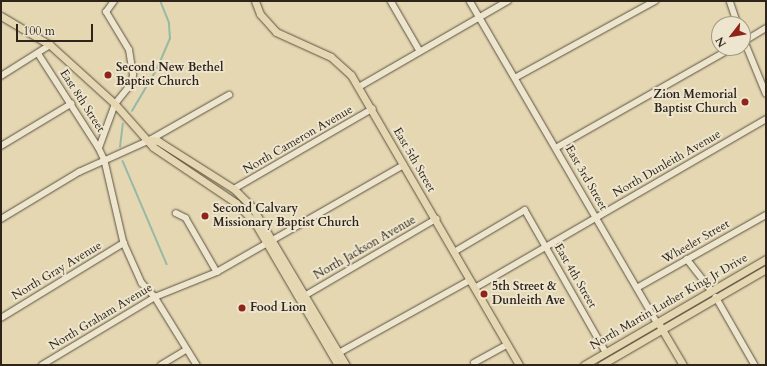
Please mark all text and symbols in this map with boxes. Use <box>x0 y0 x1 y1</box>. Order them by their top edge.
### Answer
scale bar <box>18 16 95 42</box>
north arrow <box>711 16 751 56</box>
text: 100 m <box>23 23 55 39</box>
text: N <box>712 34 730 50</box>
place label: Second New Bethel Baptist Church <box>116 61 223 89</box>
street label: East 8th Street <box>56 67 108 135</box>
marker: Second New Bethel Baptist Church <box>103 70 113 80</box>
place label: Zion Memorial Baptist Church <box>653 88 737 116</box>
marker: Zion Memorial Baptist Church <box>740 97 750 107</box>
street label: North Cameron Avenue <box>241 103 355 177</box>
street label: East 5th Street <box>390 125 438 195</box>
street label: North Dunleith Avenue <box>610 127 724 201</box>
street label: East 3rd Street <box>562 143 610 213</box>
place label: Second Calvary Missionary Baptist Church <box>213 202 359 230</box>
marker: Second Calvary Missionary Baptist Church <box>200 211 210 221</box>
street label: North Jackson Avenue <box>311 213 419 283</box>
street label: Wheeler Street <box>660 217 732 267</box>
street label: North Gray Avenue <box>9 239 105 303</box>
street label: East 4th Street <box>551 241 599 311</box>
street label: North Martin Luther King Jr Drive <box>588 251 750 353</box>
street label: North Graham Avenue <box>47 280 155 354</box>
place label: 5th Street & Dunleith Ave <box>492 280 565 308</box>
marker: 5th Street & Dunleith Ave <box>479 289 489 299</box>
place label: Food Lion <box>250 301 306 315</box>
marker: Food Lion <box>237 303 247 313</box>

